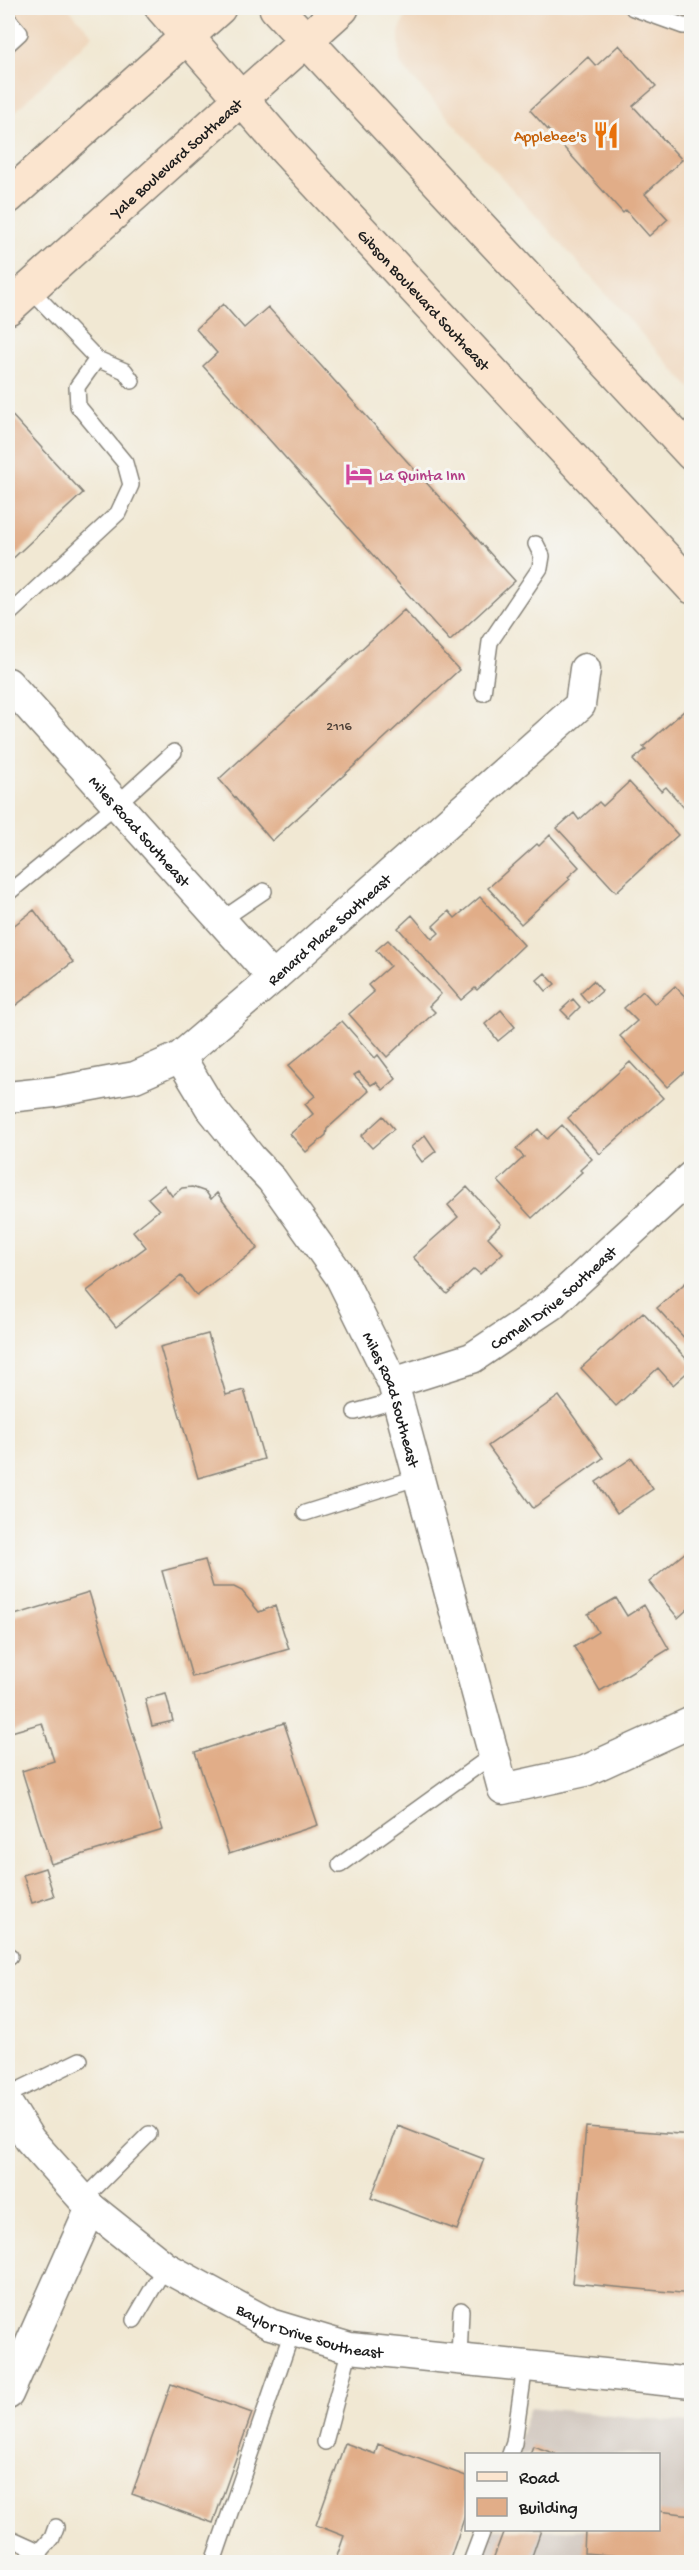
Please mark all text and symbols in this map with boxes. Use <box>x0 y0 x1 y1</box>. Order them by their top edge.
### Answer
street label: Yale Boulevard Southeast <box>106 95 249 226</box>
restaurant icon: Applebee's <box>591 120 621 150</box>
place label: Applebee's <box>514 129 587 148</box>
street label: Gibson Boulevard Southeast <box>352 227 493 377</box>
hotel icon: La Quinta Inn <box>344 459 374 489</box>
place label: La Quinta Inn <box>379 468 466 487</box>
house number: 2116 <box>326 719 353 736</box>
street label: Miles Road Southeast <box>83 773 193 893</box>
street label: Renard Place Southeast <box>265 871 397 991</box>
street label: Cornell Drive Southeast <box>488 1243 623 1356</box>
street label: Miles Road Southeast <box>356 1330 422 1471</box>
street label: Baylor Drive Southeast <box>231 2301 385 2364</box>
legend <box>465 2453 660 2531</box>
text: Road <box>519 2469 560 2490</box>
text: Building <box>518 2499 578 2520</box>

